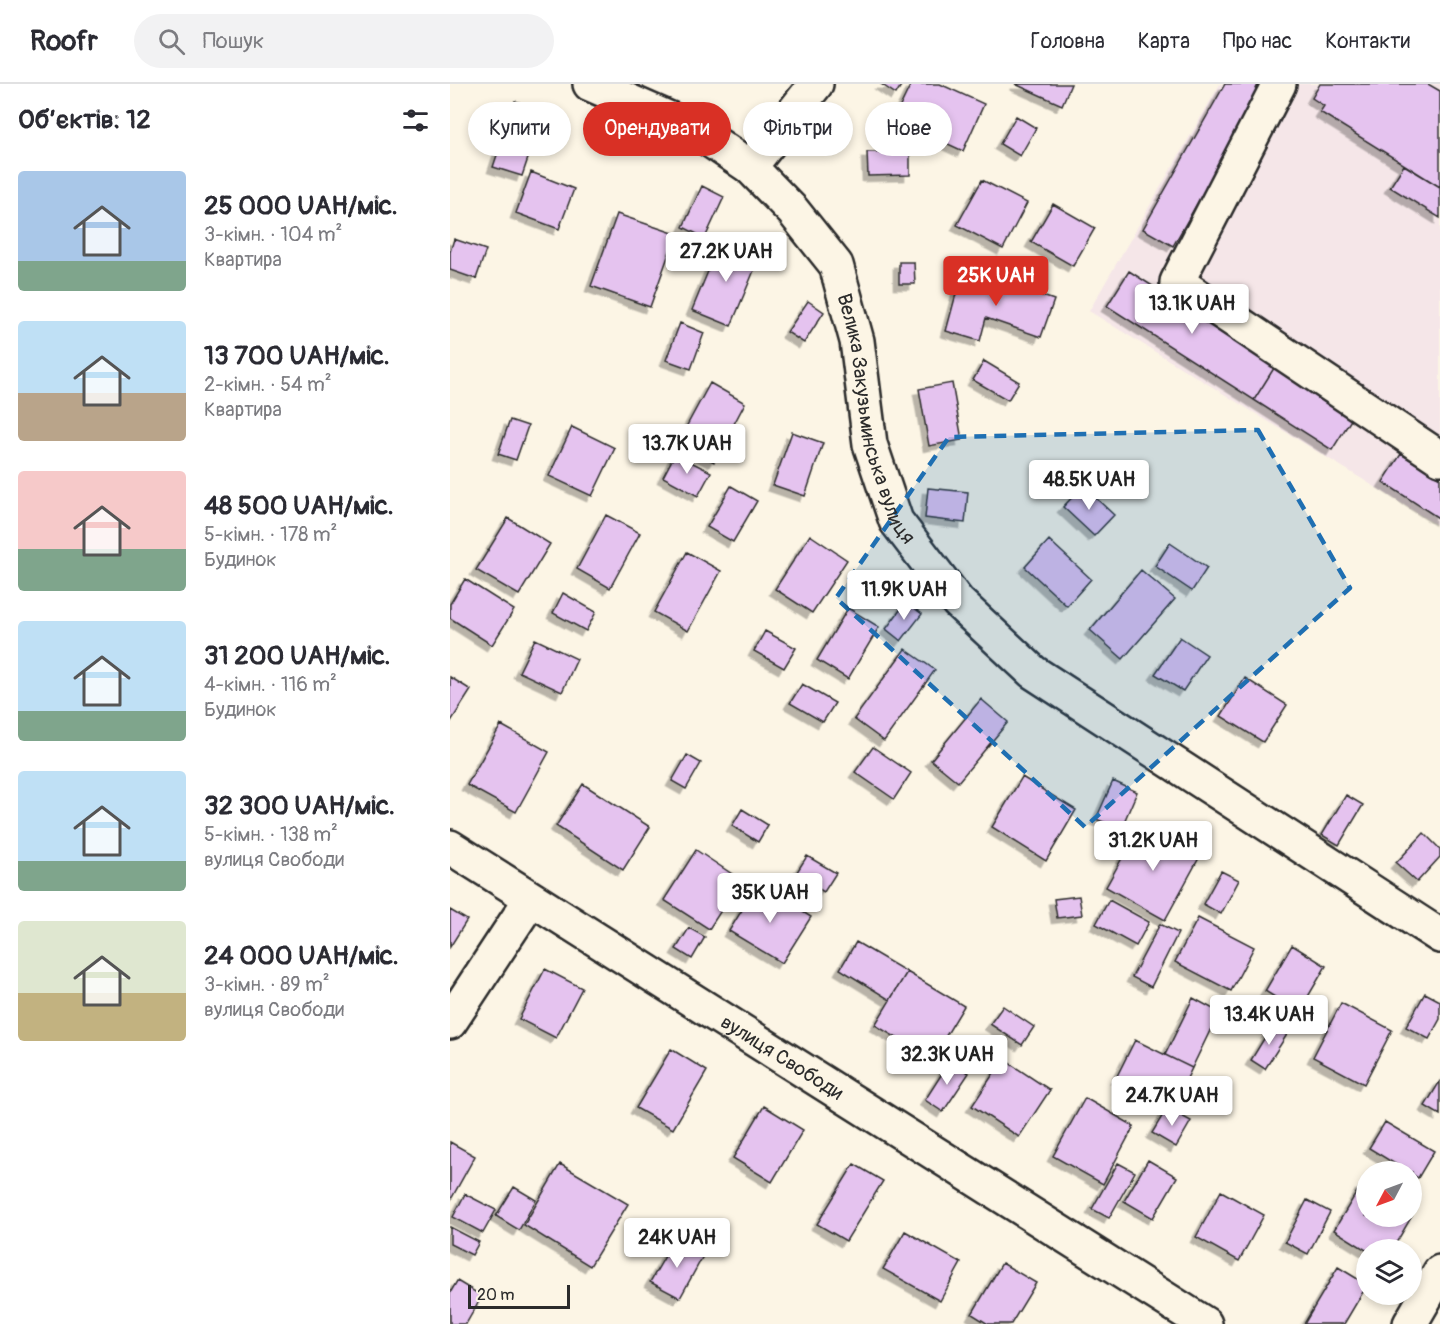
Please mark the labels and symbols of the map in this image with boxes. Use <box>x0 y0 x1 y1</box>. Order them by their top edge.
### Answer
pin: 27.2K UAH <box>657 232 795 283</box>
pin: 25K UAH <box>941 256 1051 307</box>
pin: 13.1K UAH <box>1123 284 1261 335</box>
street label: Велика Закузьминська вулиця <box>832 291 921 548</box>
pin: 13.7K UAH <box>618 424 756 475</box>
pin: 48.5K UAH <box>1020 460 1158 511</box>
pin: 11.9K UAH <box>835 570 973 621</box>
pin: 31.2K UAH <box>1084 821 1222 872</box>
pin: 35K UAH <box>715 873 825 924</box>
pin: 13.4K UAH <box>1200 995 1338 1046</box>
street label: вулиця Свободи <box>716 1009 848 1105</box>
pin: 32.3K UAH <box>878 1035 1016 1086</box>
pin: 24.7K UAH <box>1103 1076 1241 1127</box>
north arrow <box>1356 1161 1422 1227</box>
pin: 24K UAH <box>622 1218 732 1269</box>
scale bar <box>468 1282 570 1310</box>

